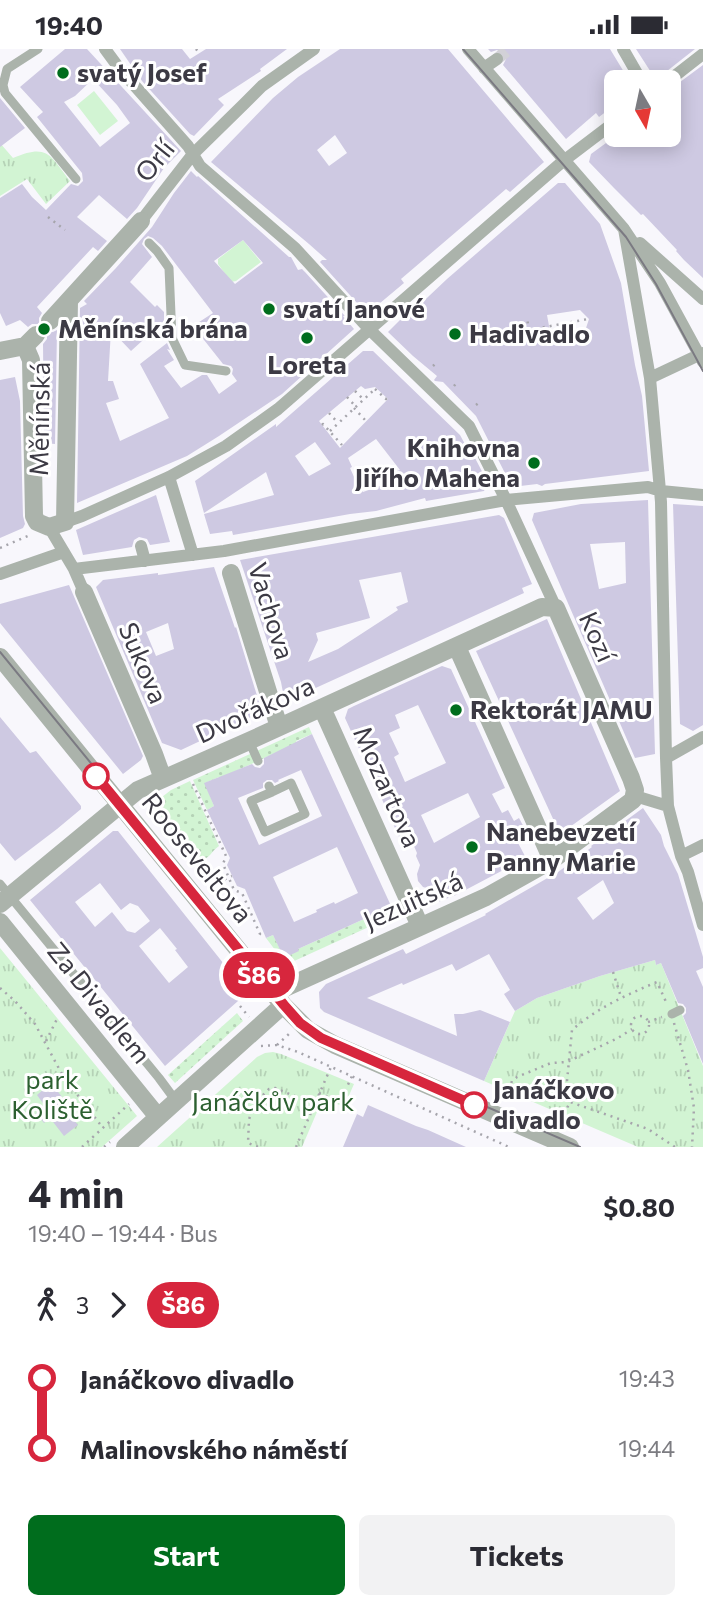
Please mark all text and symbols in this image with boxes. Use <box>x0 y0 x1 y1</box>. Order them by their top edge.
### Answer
text: 19:40 <box>35 9 103 40</box>
place label: svatý Josef <box>77 56 207 87</box>
marker: svatý Josef <box>55 65 71 81</box>
north arrow <box>604 70 681 147</box>
map controls <box>604 70 681 147</box>
street label: Orlí <box>128 132 181 187</box>
place label: svatí Janové <box>283 292 425 323</box>
marker: svatí Janové <box>261 301 277 317</box>
place label: Měnínská brána <box>58 312 248 343</box>
place label: Hadivadlo <box>469 317 590 348</box>
marker: Měnínská brána <box>36 321 52 337</box>
marker: Hadivadlo <box>447 326 463 342</box>
marker: Loreta <box>299 330 315 346</box>
place label: Loreta <box>267 348 347 379</box>
street label: Měnínská <box>22 362 55 476</box>
place label: Knihovna Jiřího Mahena <box>355 431 520 492</box>
marker: Knihovna Jiřího Mahena <box>526 455 542 471</box>
street label: Vachova <box>243 558 302 663</box>
street label: Kozí <box>574 606 624 667</box>
street label: Sukova <box>114 617 175 708</box>
street label: Dvořákova <box>190 669 318 748</box>
place label: Rektorát JAMU <box>470 693 653 724</box>
marker: Rektorát JAMU <box>448 702 464 718</box>
street label: Mozartova <box>348 721 429 852</box>
unlabelled marker <box>83 763 109 789</box>
street label: Rooseveltova <box>136 786 260 928</box>
place label: Nanebevzetí Panny Marie <box>486 815 638 876</box>
marker: Nanebevzetí Panny Marie <box>464 839 480 855</box>
street label: Jezuitská <box>358 864 467 935</box>
street label: Za Divadlem <box>42 935 158 1069</box>
line badge: Š86 <box>219 952 299 998</box>
text: Š86 <box>237 960 281 989</box>
park label: park Koliště <box>11 1063 93 1124</box>
place label: Janáčkovo divadlo <box>493 1073 615 1134</box>
park label: Janáčkův park <box>192 1085 354 1116</box>
marker: Janáčkovo divadlo <box>461 1092 487 1118</box>
text: 4 min <box>28 1169 124 1216</box>
text: $0.80 <box>603 1191 675 1222</box>
text: 19:40 – 19:44 · Bus <box>28 1219 218 1247</box>
icon: walk <box>28 1286 66 1324</box>
icon: forward <box>99 1286 137 1324</box>
text: Š86 <box>161 1290 205 1319</box>
text: 3 <box>76 1291 89 1319</box>
text: Janáčkovo divadlo <box>80 1363 294 1394</box>
text: 19:43 <box>619 1364 675 1392</box>
text: Malinovského náměstí <box>80 1433 347 1464</box>
text: 19:44 <box>618 1434 675 1462</box>
button: Start <box>28 1515 345 1595</box>
button: Tickets <box>359 1515 675 1595</box>

